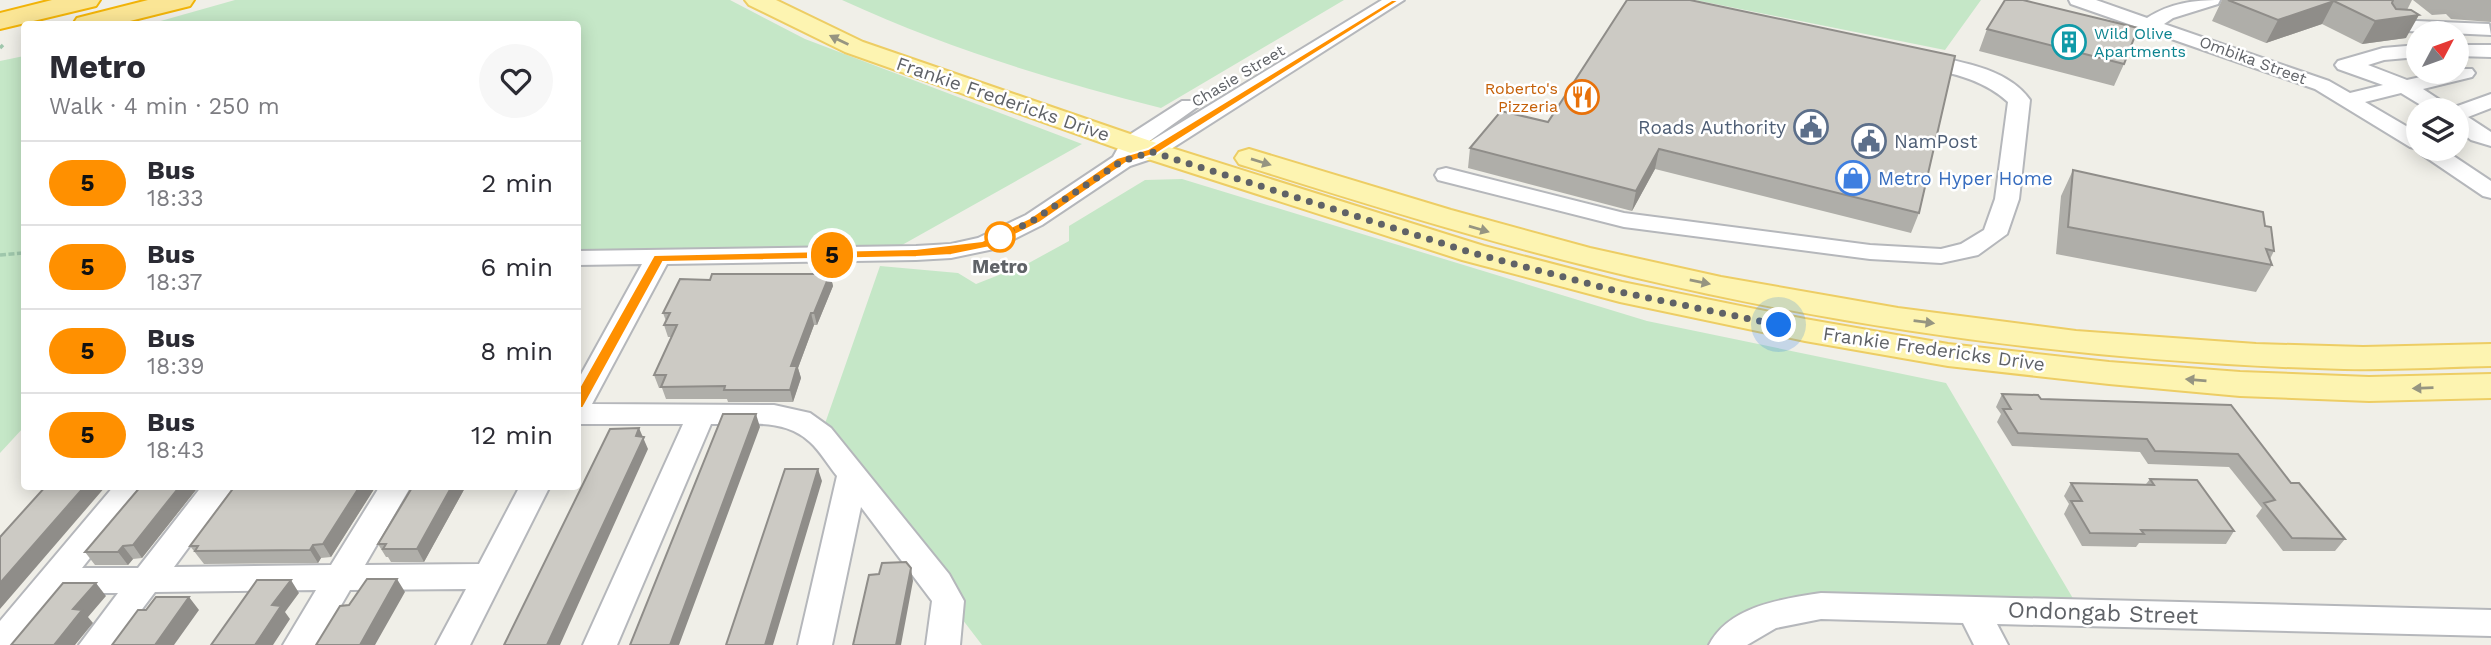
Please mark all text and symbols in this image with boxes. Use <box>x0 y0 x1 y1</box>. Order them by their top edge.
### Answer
north arrow <box>2406 21 2469 84</box>
map controls <box>2406 21 2469 161</box>
building icon: Wild Olive Apartments <box>2050 23 2088 61</box>
place label: Wild Olive Apartments <box>2094 24 2186 61</box>
street label: Ombika Street <box>2197 32 2309 88</box>
one-way arrow <box>829 35 850 46</box>
street label: Chasie Street <box>1188 41 1288 111</box>
button: heart <box>479 44 553 118</box>
text: Metro <box>49 47 146 86</box>
street label: Frankie Fredericks Drive <box>893 52 1113 146</box>
restaurant icon: Roberto's Pizzeria <box>1563 78 1601 116</box>
place label: Roberto's Pizzeria <box>1485 79 1558 116</box>
text: Walk · 4 min · 250 m <box>49 93 280 120</box>
button: layers <box>2406 98 2469 161</box>
public building icon: Roads Authority <box>1792 108 1830 146</box>
place label: Roads Authority <box>1638 116 1786 139</box>
public building icon: NamPost <box>1850 122 1888 160</box>
place label: NamPost <box>1894 130 1977 153</box>
text: Bus <box>147 155 195 185</box>
one-way arrow <box>1251 157 1272 168</box>
shop icon: Metro Hyper Home <box>1834 159 1872 197</box>
place label: Metro Hyper Home <box>1878 167 2053 190</box>
text: 2 min <box>481 168 553 198</box>
text: 5 <box>81 169 95 197</box>
text: 18:33 <box>147 185 204 212</box>
marker: Metro <box>985 222 1015 252</box>
one-way arrow <box>1469 224 1490 234</box>
line badge: 5 <box>809 232 855 278</box>
text: Bus <box>147 239 195 269</box>
text: 5 <box>825 241 839 269</box>
text: 6 min <box>481 252 553 282</box>
text: 5 <box>81 253 95 281</box>
place label: Metro <box>972 255 1028 278</box>
text: 18:37 <box>147 269 202 296</box>
one-way arrow <box>1689 276 1711 287</box>
your location <box>1761 307 1796 342</box>
one-way arrow <box>1913 316 1935 327</box>
street label: Frankie Fredericks Drive <box>1822 322 2046 376</box>
text: Bus <box>147 323 195 353</box>
text: 8 min <box>480 336 553 366</box>
text: 5 <box>81 337 95 365</box>
text: 18:39 <box>147 353 205 380</box>
one-way arrow <box>2184 374 2206 385</box>
one-way arrow <box>2412 382 2434 393</box>
text: Bus <box>147 407 195 437</box>
text: 12 min <box>471 420 553 450</box>
text: 5 <box>81 421 95 449</box>
text: 18:43 <box>147 437 204 464</box>
street label: Ondongab Street <box>2007 596 2199 630</box>

